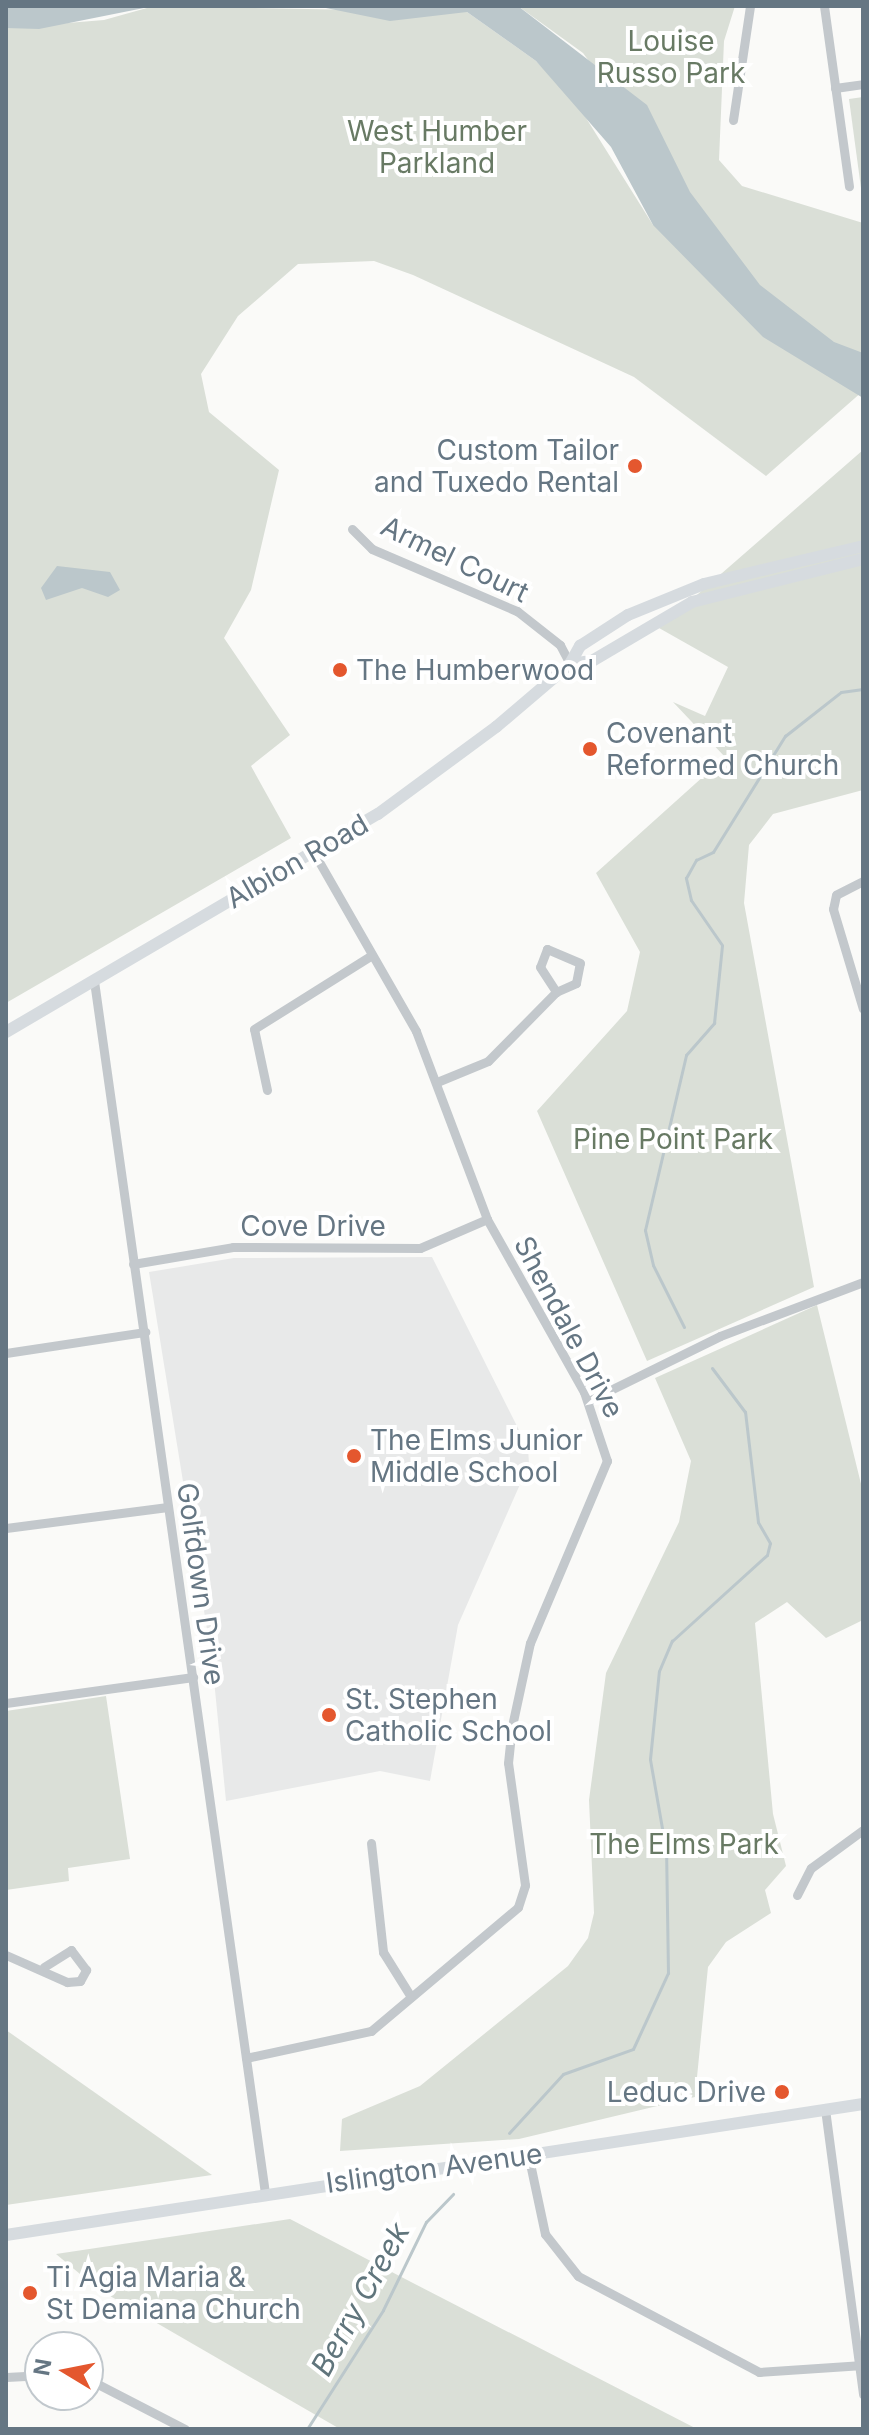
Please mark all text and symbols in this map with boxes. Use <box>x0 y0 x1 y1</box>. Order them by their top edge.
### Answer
park label: Louise Russo Park <box>597 24 745 90</box>
park label: West Humber Parkland <box>347 114 527 180</box>
place label: Custom Tailor and Tuxedo Rental <box>374 433 619 499</box>
marker: Custom Tailor and Tuxedo Rental <box>626 457 644 475</box>
street label: Armel Court <box>376 509 534 609</box>
place label: The Humberwood <box>356 653 594 687</box>
marker: The Humberwood <box>331 661 349 679</box>
place label: Covenant Reformed Church <box>606 716 839 782</box>
marker: Covenant Reformed Church <box>581 740 599 758</box>
street label: Albion Road <box>220 807 374 915</box>
park label: Pine Point Park <box>573 1122 773 1156</box>
street label: Cove Drive <box>240 1209 386 1243</box>
street label: Shendale Drive <box>507 1231 631 1423</box>
place label: The Elms Junior Middle School <box>370 1423 583 1489</box>
marker: The Elms Junior Middle School <box>345 1447 363 1465</box>
street label: Golfdown Drive <box>170 1481 232 1687</box>
place label: St. Stephen Catholic School <box>345 1682 552 1748</box>
marker: St. Stephen Catholic School <box>320 1706 338 1724</box>
park label: The Elms Park <box>589 1827 779 1861</box>
place label: Leduc Drive <box>607 2075 766 2109</box>
marker: Leduc Drive <box>773 2083 791 2101</box>
street label: Islington Avenue <box>324 2136 544 2200</box>
water label: Berry Creek <box>303 2216 417 2382</box>
place label: Ti Agia Maria & St Demiana Church <box>46 2260 301 2326</box>
marker: Ti Agia Maria & St Demiana Church <box>21 2284 39 2302</box>
north arrow <box>24 2331 104 2411</box>
text: N <box>28 2357 57 2378</box>

